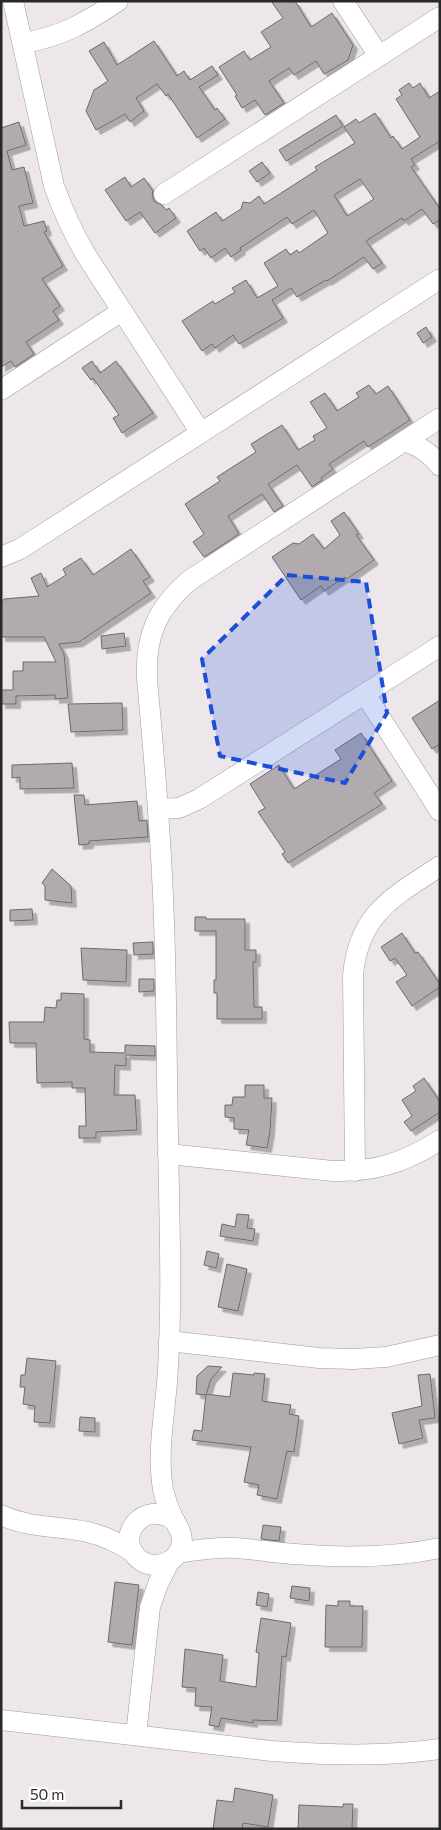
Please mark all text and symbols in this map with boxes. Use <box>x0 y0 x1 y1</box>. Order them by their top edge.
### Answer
scale bar <box>22 1778 121 1810</box>
text: 50 m <box>30 1785 64 1803</box>

